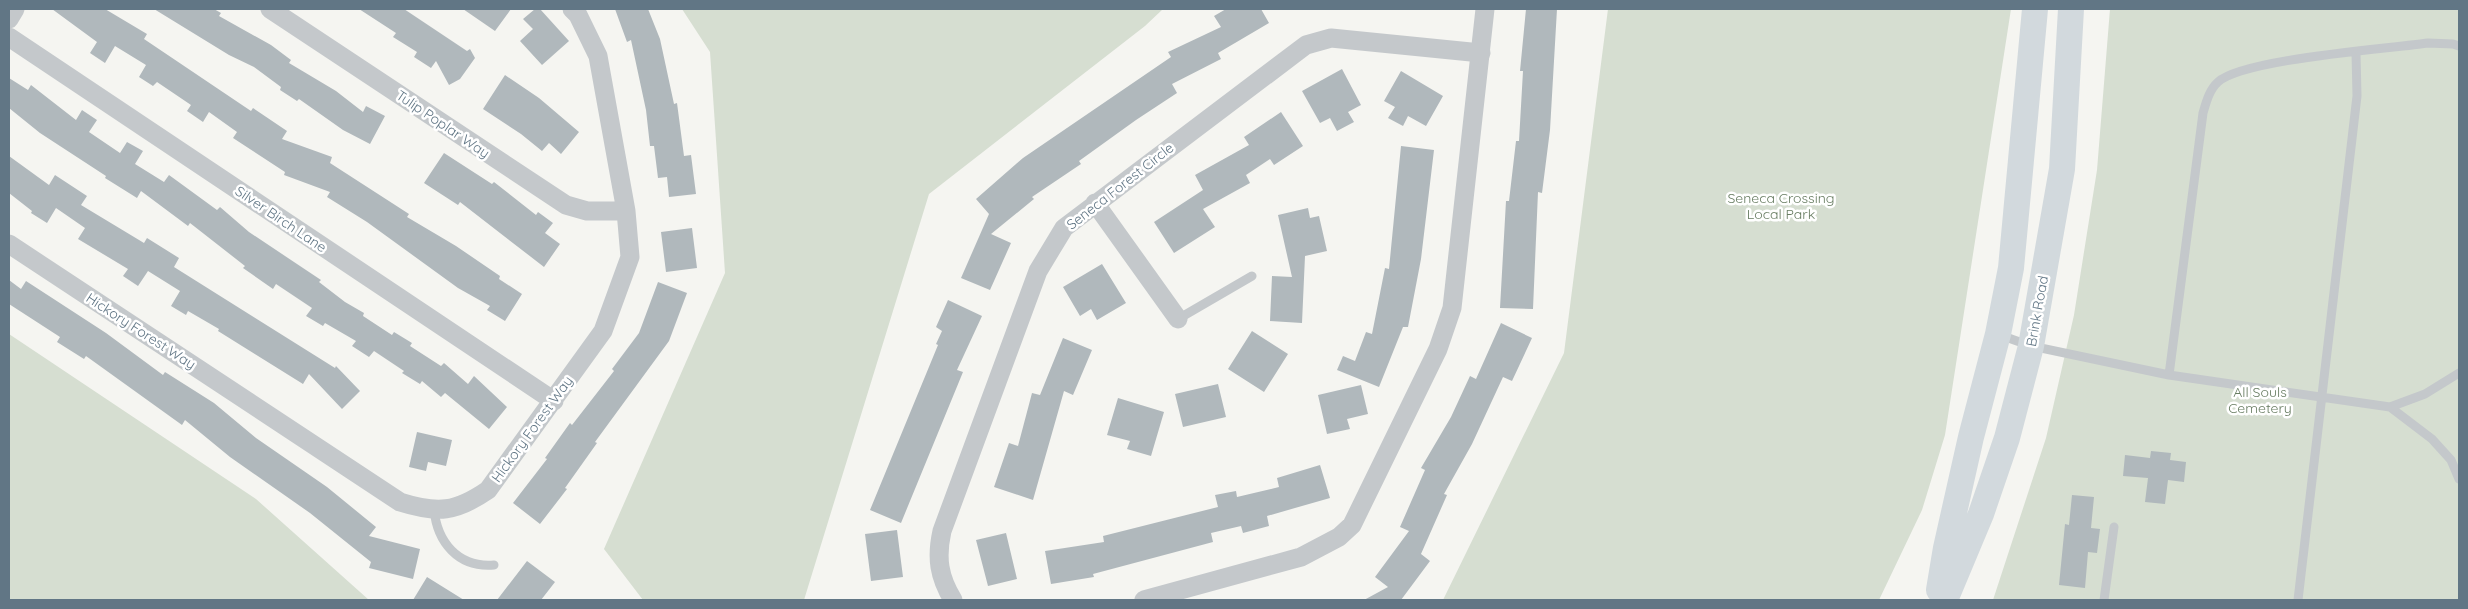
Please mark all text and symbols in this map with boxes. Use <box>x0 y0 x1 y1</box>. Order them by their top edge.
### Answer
street label: Tulip Poplar Way <box>393 86 493 162</box>
street label: Seneca Forest Circle <box>1063 139 1177 233</box>
street label: Silver Birch Lane <box>232 182 330 256</box>
park label: Seneca Crossing Local Park <box>1728 189 1834 223</box>
street label: Brink Road <box>2022 274 2052 348</box>
street label: Hickory Forest Way <box>83 289 199 373</box>
street label: Hickory Forest Way <box>487 372 577 486</box>
park label: All Souls Cemetery <box>2228 383 2292 417</box>

